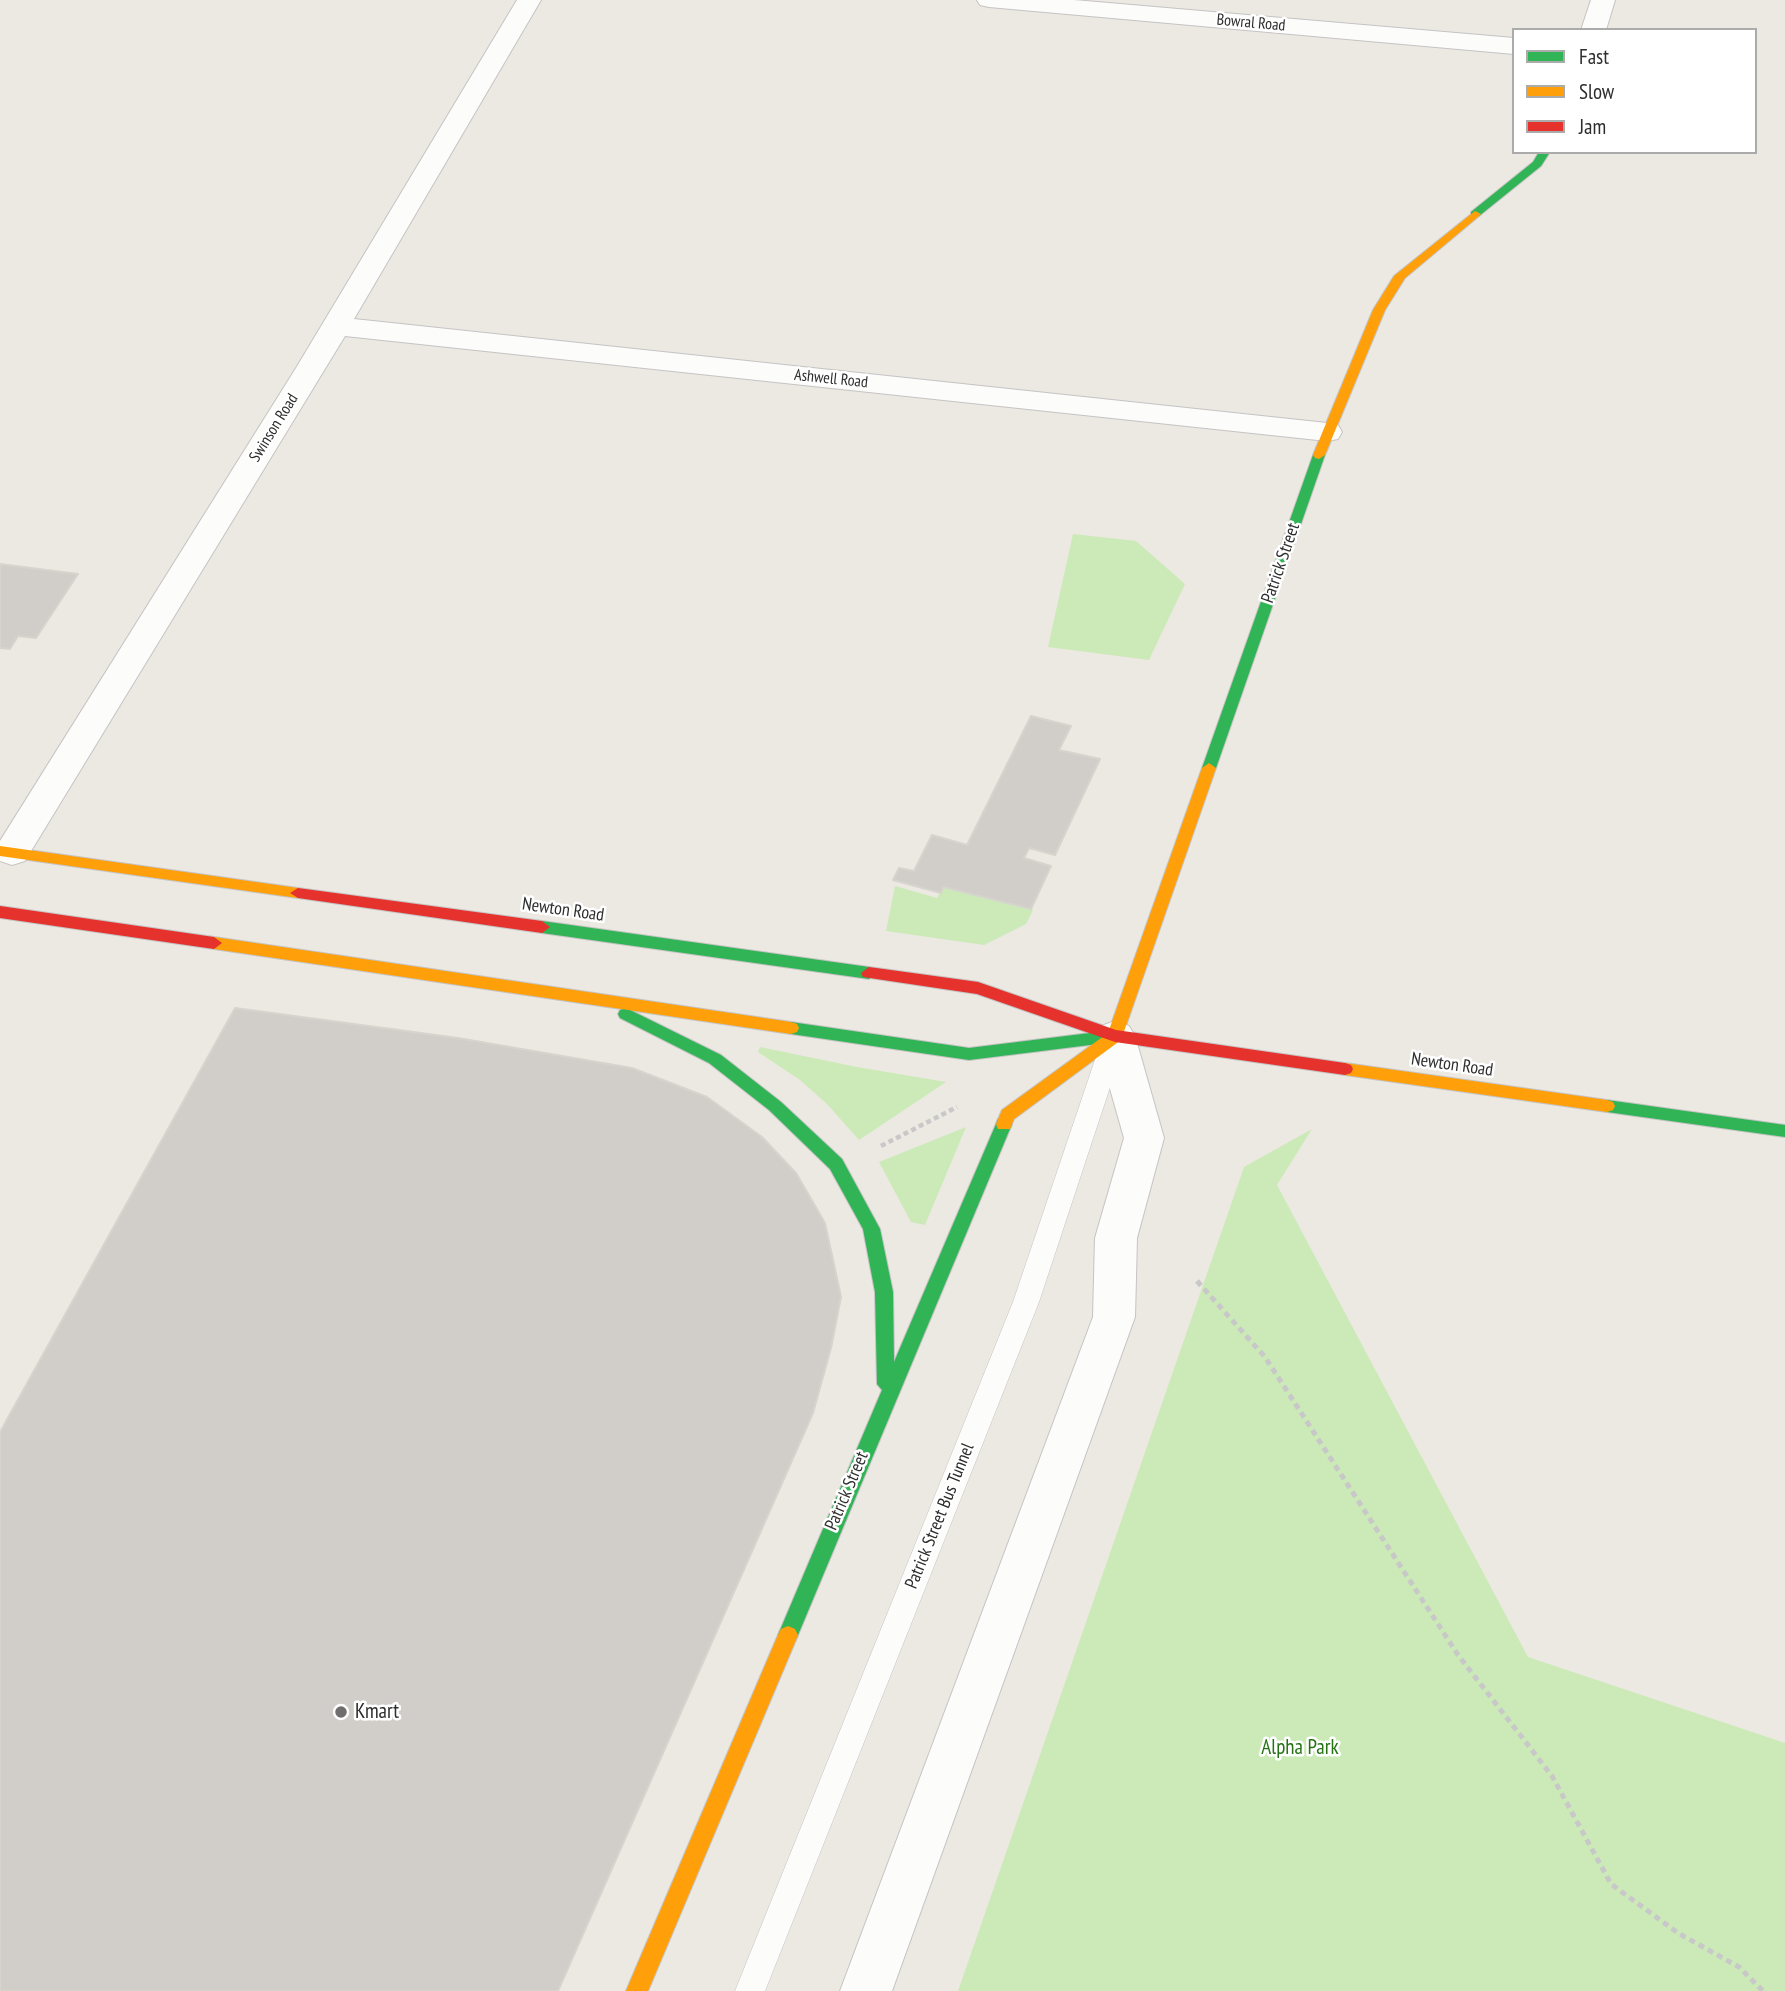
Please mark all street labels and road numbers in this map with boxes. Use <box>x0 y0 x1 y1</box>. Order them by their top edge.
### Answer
street label: Bowral Road <box>1216 10 1286 36</box>
street label: Ashwell Road <box>793 366 869 392</box>
street label: Swinson Road <box>246 390 302 466</box>
street label: Patrick Street <box>1257 520 1305 606</box>
street label: Newton Road <box>521 894 605 926</box>
street label: Newton Road <box>1410 1049 1494 1081</box>
street label: Patrick Street Bus Tunnel <box>901 1440 979 1592</box>
street label: Patrick Street <box>821 1449 873 1533</box>

